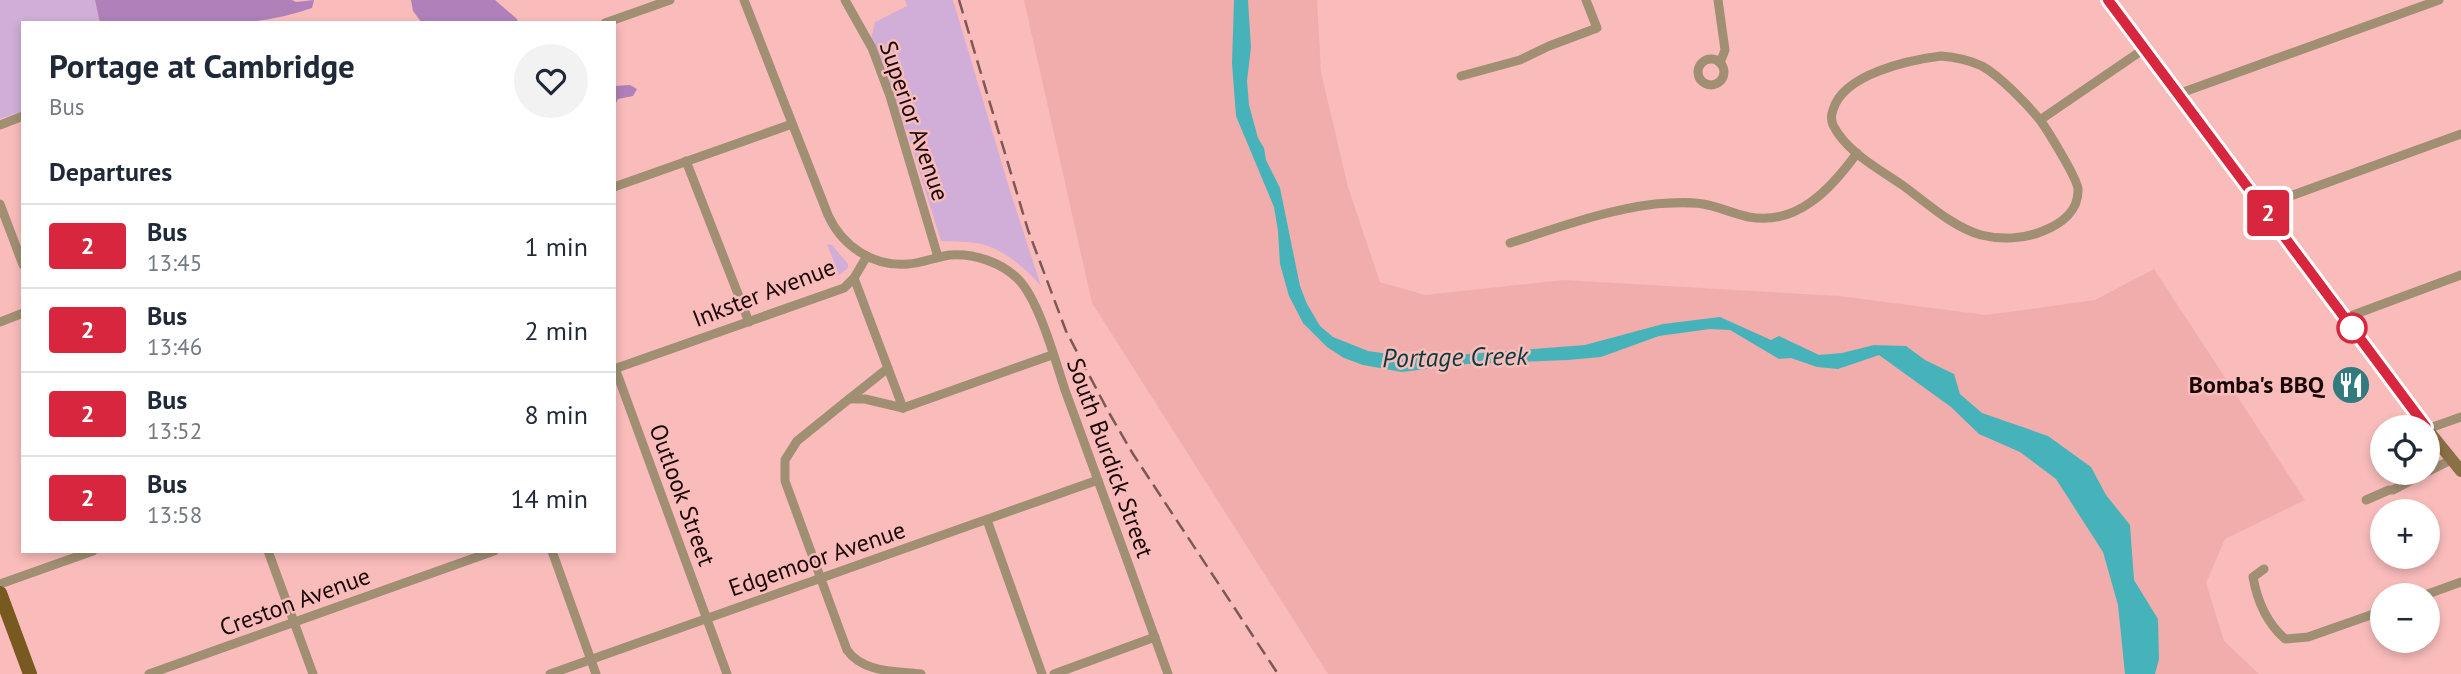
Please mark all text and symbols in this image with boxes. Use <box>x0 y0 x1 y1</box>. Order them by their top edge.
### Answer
street label: Superior Avenue <box>873 37 956 205</box>
text: Portage at Cambridge <box>49 44 355 87</box>
button: heart <box>514 44 588 118</box>
text: Bus <box>49 92 85 121</box>
text: Departures <box>49 155 172 188</box>
line badge: 2 <box>2245 190 2291 236</box>
text: 2 <box>2261 197 2275 228</box>
text: Bus <box>147 215 187 248</box>
text: 2 <box>81 230 94 261</box>
text: 1 min <box>525 230 588 263</box>
text: 13:45 <box>147 248 202 277</box>
street label: Inkster Avenue <box>688 251 840 334</box>
text: Bus <box>147 299 187 332</box>
unlabelled marker <box>2337 313 2367 343</box>
text: 2 <box>81 314 94 345</box>
text: 2 min <box>525 314 588 347</box>
text: 13:46 <box>147 332 202 361</box>
water label: Portage Creek <box>1382 339 1529 374</box>
street label: South Burdick Street <box>1060 354 1161 562</box>
restaurant icon: Bomba's BBQ <box>2330 364 2372 406</box>
place label: Bomba's BBQ <box>2189 369 2325 400</box>
text: Bus <box>147 383 187 416</box>
text: 2 <box>81 398 94 429</box>
text: 8 min <box>525 398 588 431</box>
map controls <box>2370 415 2440 653</box>
button: locate <box>2370 415 2440 485</box>
text: 13:52 <box>147 416 202 445</box>
street label: Outlook Street <box>642 420 722 570</box>
text: Bus <box>147 467 187 500</box>
text: 2 <box>81 482 94 513</box>
text: 14 min <box>510 482 588 515</box>
button: + <box>2370 499 2440 569</box>
text: 13:58 <box>147 500 202 529</box>
street label: Edgemoor Avenue <box>724 514 909 603</box>
street label: Creston Avenue <box>215 560 374 643</box>
button: − <box>2370 583 2440 653</box>

